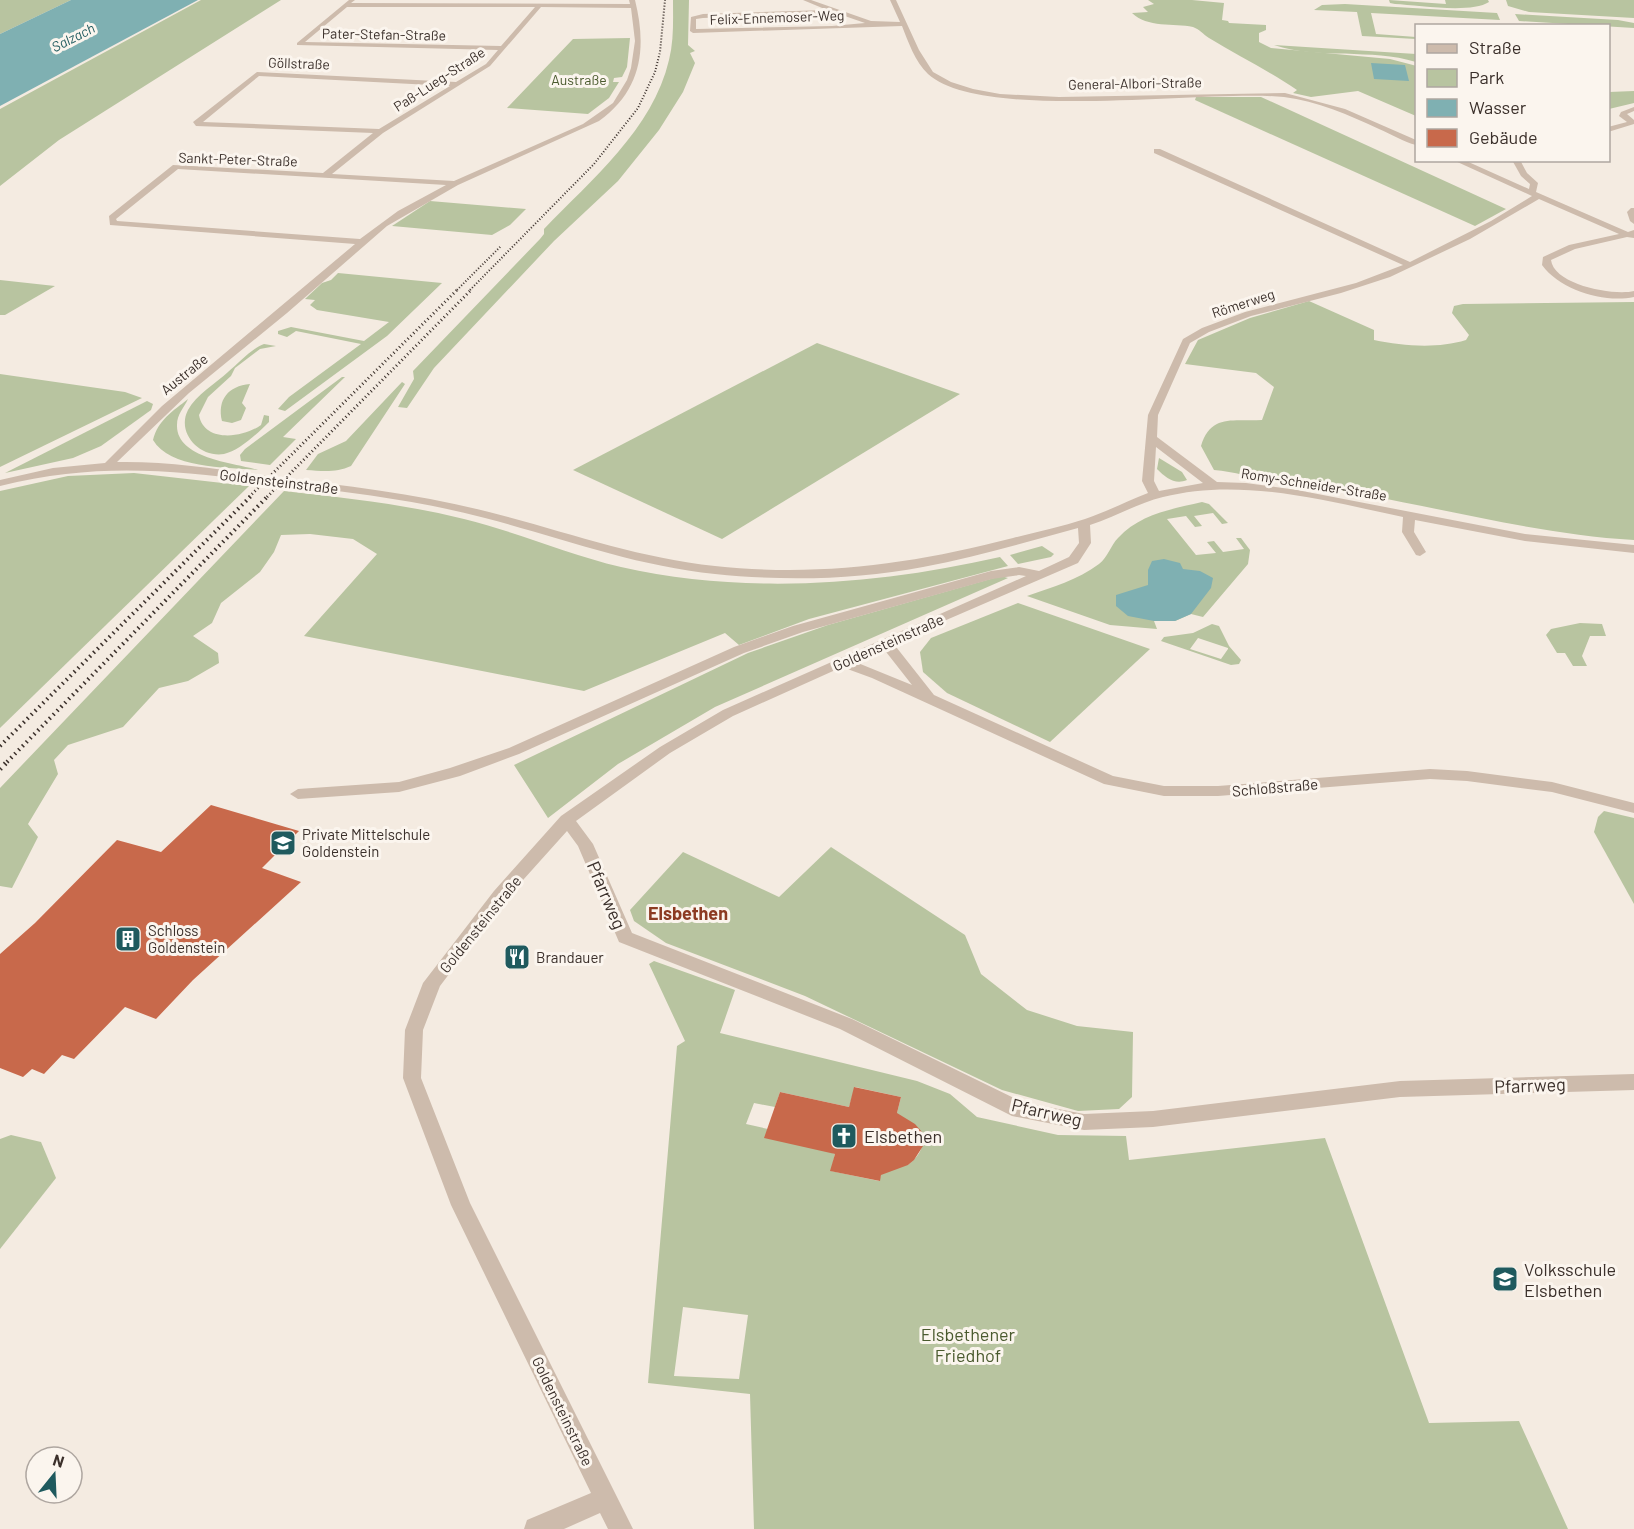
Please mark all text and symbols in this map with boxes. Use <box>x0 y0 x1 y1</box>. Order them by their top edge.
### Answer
street label: Felix-Ennemoser-Weg <box>709 6 845 28</box>
water label: Salzach <box>49 19 97 55</box>
street label: Pater-Stefan-Straße <box>322 24 446 44</box>
legend <box>1415 24 1610 162</box>
text: Straße <box>1469 36 1521 58</box>
street label: Paß-Lueg-Straße <box>390 43 488 115</box>
street label: Göllstraße <box>268 53 330 73</box>
text: Park <box>1469 66 1504 88</box>
park label: Austraße <box>551 71 607 88</box>
street label: General-Albori-Straße <box>1068 73 1202 93</box>
text: Wasser <box>1469 96 1527 118</box>
text: Gebäude <box>1469 126 1538 148</box>
street label: Sankt-Peter-Straße <box>178 148 298 170</box>
street label: Römerweg <box>1209 285 1277 321</box>
street label: Austraße <box>157 350 211 398</box>
street label: Romy-Schneider-Straße <box>1240 464 1388 504</box>
street label: Goldensteinstraße <box>219 465 339 497</box>
street label: Goldensteinstraße <box>830 609 946 675</box>
street label: Schloßstraße <box>1231 774 1319 800</box>
place label: Private Mittelschule Goldenstein <box>302 825 430 860</box>
school or university icon: Private Mittelschule Goldenstein <box>268 828 298 858</box>
street label: Pfarrweg <box>583 858 631 932</box>
street label: Goldensteinstraße <box>435 872 525 976</box>
district label: Elsbethen <box>648 902 728 924</box>
place label: Schloss Goldenstein <box>148 921 225 956</box>
building icon: Schloss Goldenstein <box>113 924 143 954</box>
restaurant icon: Brandauer <box>502 942 532 972</box>
place label: Brandauer <box>536 948 604 966</box>
street label: Pfarrweg <box>1494 1073 1566 1097</box>
street label: Pfarrweg <box>1010 1093 1084 1131</box>
church icon: Elsbethen <box>829 1121 859 1151</box>
place label: Elsbethen <box>864 1125 942 1147</box>
place label: Volksschule Elsbethen <box>1524 1258 1616 1301</box>
school or university icon: Volksschule Elsbethen <box>1490 1264 1520 1294</box>
park label: Elsbethener Friedhof <box>921 1323 1016 1366</box>
street label: Goldensteinstraße <box>529 1353 597 1469</box>
north arrow <box>24 1445 84 1505</box>
text: N <box>51 1450 67 1471</box>

